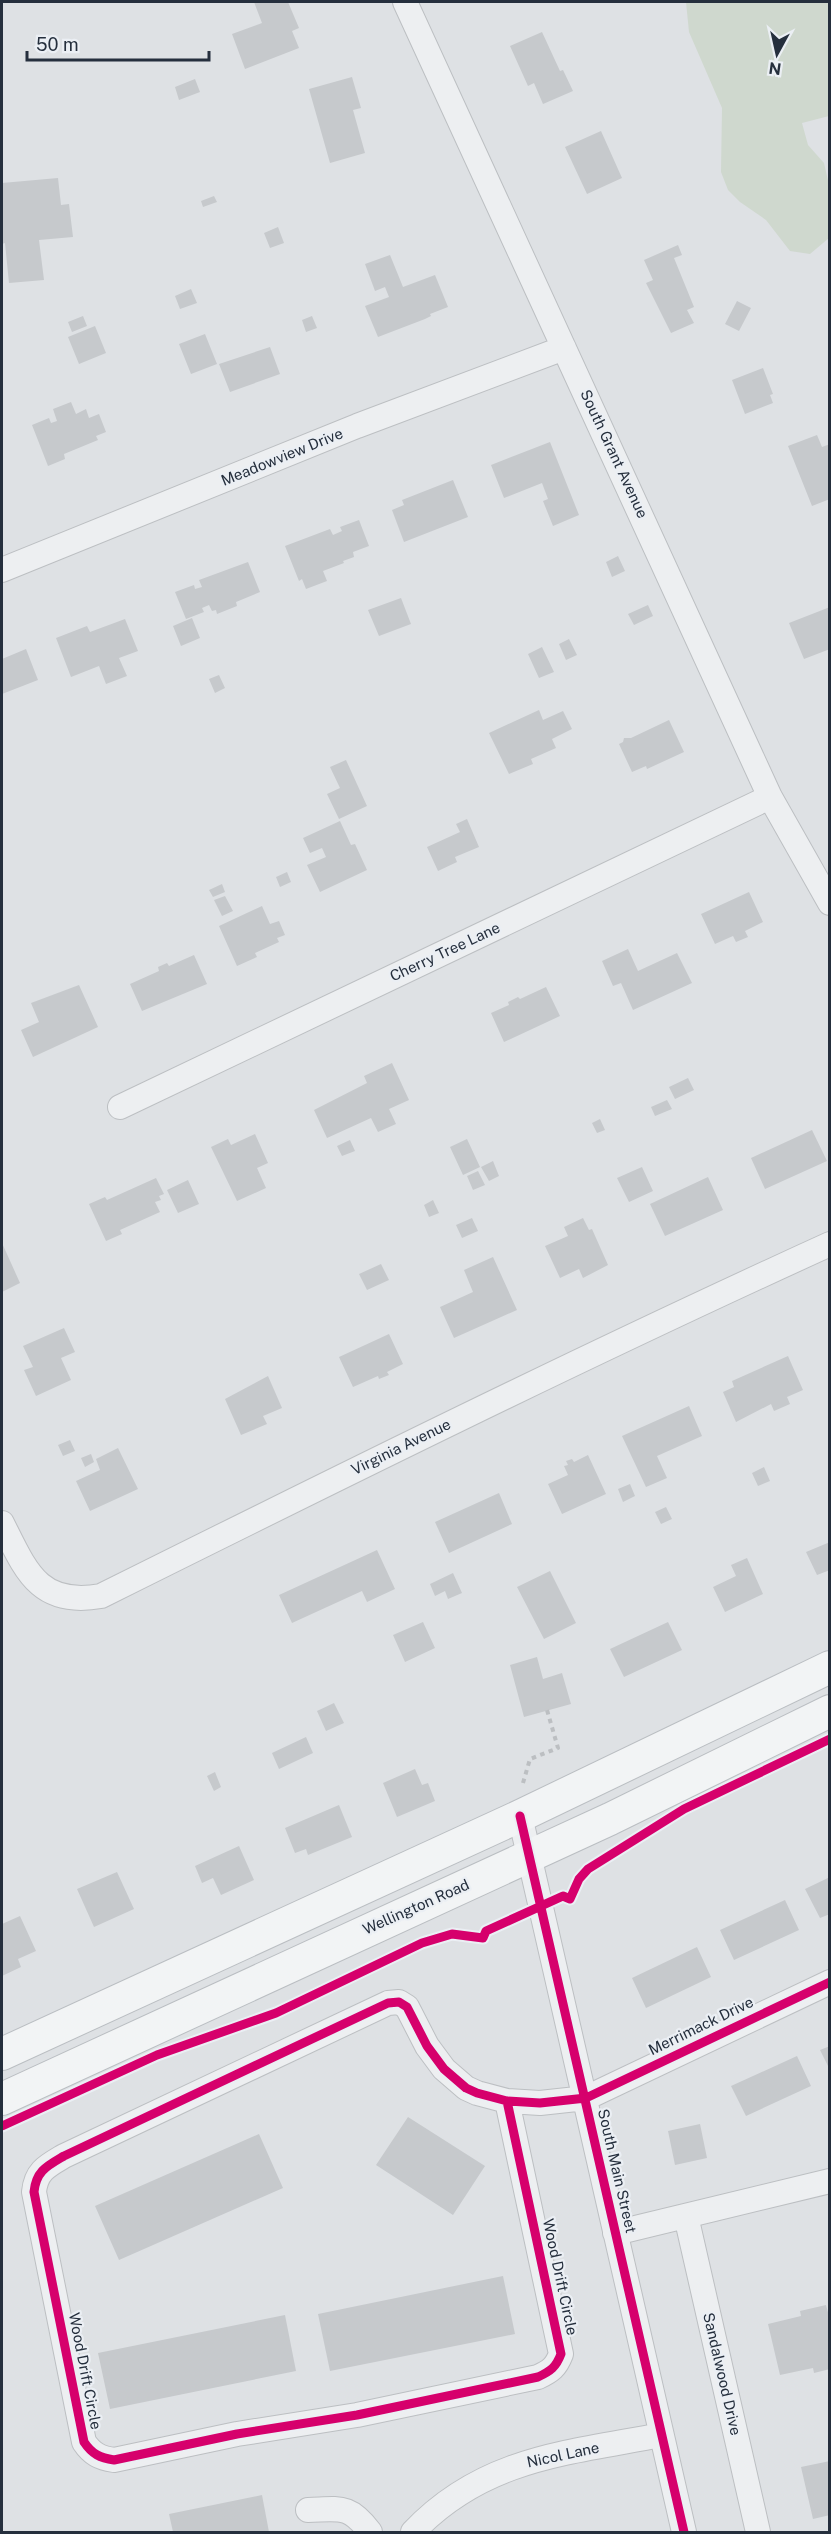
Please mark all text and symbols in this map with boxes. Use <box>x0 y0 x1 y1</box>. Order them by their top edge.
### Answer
scale bar <box>27 24 208 62</box>
north arrow <box>747 24 807 84</box>
text: 50 m <box>36 34 79 55</box>
text: N <box>767 58 783 79</box>
street label: South Grant Avenue <box>577 387 652 521</box>
street label: Meadowview Drive <box>218 424 345 489</box>
street label: Cherry Tree Lane <box>387 919 503 985</box>
street label: Virginia Avenue <box>348 1415 453 1478</box>
street label: Wellington Road <box>360 1875 472 1938</box>
street label: Merrimack Drive <box>646 1993 756 2058</box>
street label: South Main Street <box>595 2107 640 2235</box>
street label: Wood Drift Circle <box>540 2217 581 2337</box>
street label: Wood Drift Circle <box>66 2311 105 2431</box>
street label: Sandalwood Drive <box>700 2311 745 2437</box>
street label: Nicol Lane <box>525 2439 601 2470</box>

